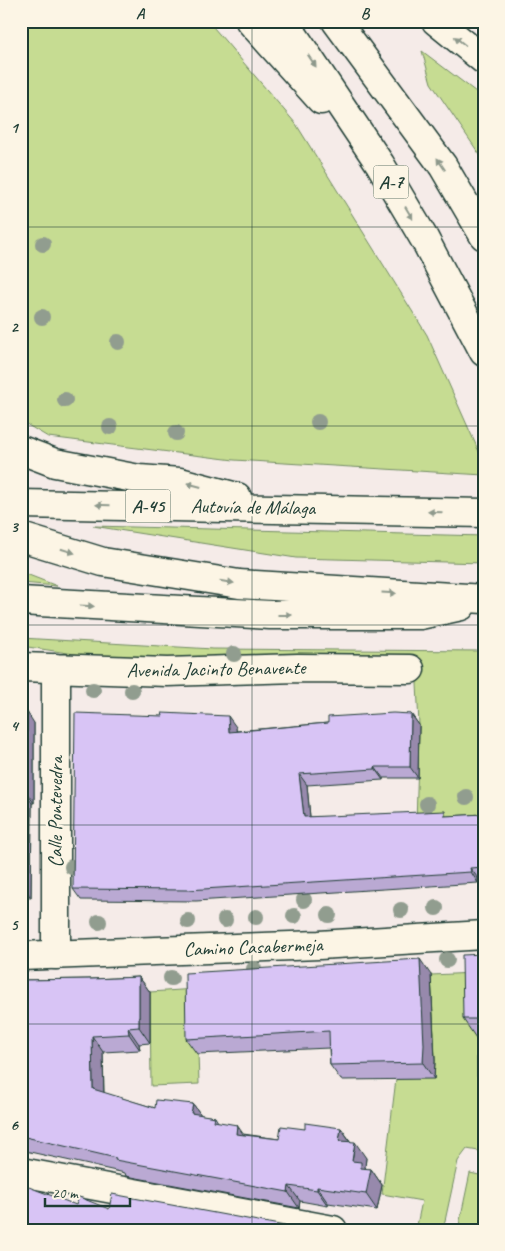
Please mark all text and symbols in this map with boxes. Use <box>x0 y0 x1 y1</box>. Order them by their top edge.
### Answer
text: A <box>136 4 146 24</box>
text: B <box>361 4 371 24</box>
one-way arrow <box>454 36 467 47</box>
one-way arrow <box>307 55 317 68</box>
text: 1 <box>10 118 19 138</box>
one-way arrow <box>436 157 446 171</box>
road number: A-7 <box>374 166 408 198</box>
one-way arrow <box>405 206 414 219</box>
text: 2 <box>10 317 19 337</box>
one-way arrow <box>186 481 201 489</box>
road number: A-45 <box>126 490 170 522</box>
street label: Autovía de Málaga <box>191 493 317 521</box>
one-way arrow <box>95 501 111 509</box>
one-way arrow <box>427 507 443 515</box>
text: 3 <box>10 517 19 537</box>
one-way arrow <box>60 548 75 556</box>
one-way arrow <box>219 578 235 586</box>
one-way arrow <box>381 590 397 598</box>
one-way arrow <box>80 602 96 610</box>
one-way arrow <box>277 611 293 619</box>
street label: Avenida Jacinto Benavente <box>126 655 307 683</box>
text: 4 <box>10 716 19 736</box>
street label: Calle Pontevedra <box>43 755 68 867</box>
text: 5 <box>11 915 20 935</box>
street label: Camino Casabermeja <box>183 932 325 962</box>
text: 6 <box>10 1115 19 1135</box>
scale bar <box>45 1176 130 1208</box>
text: 20 m <box>52 1184 79 1203</box>

